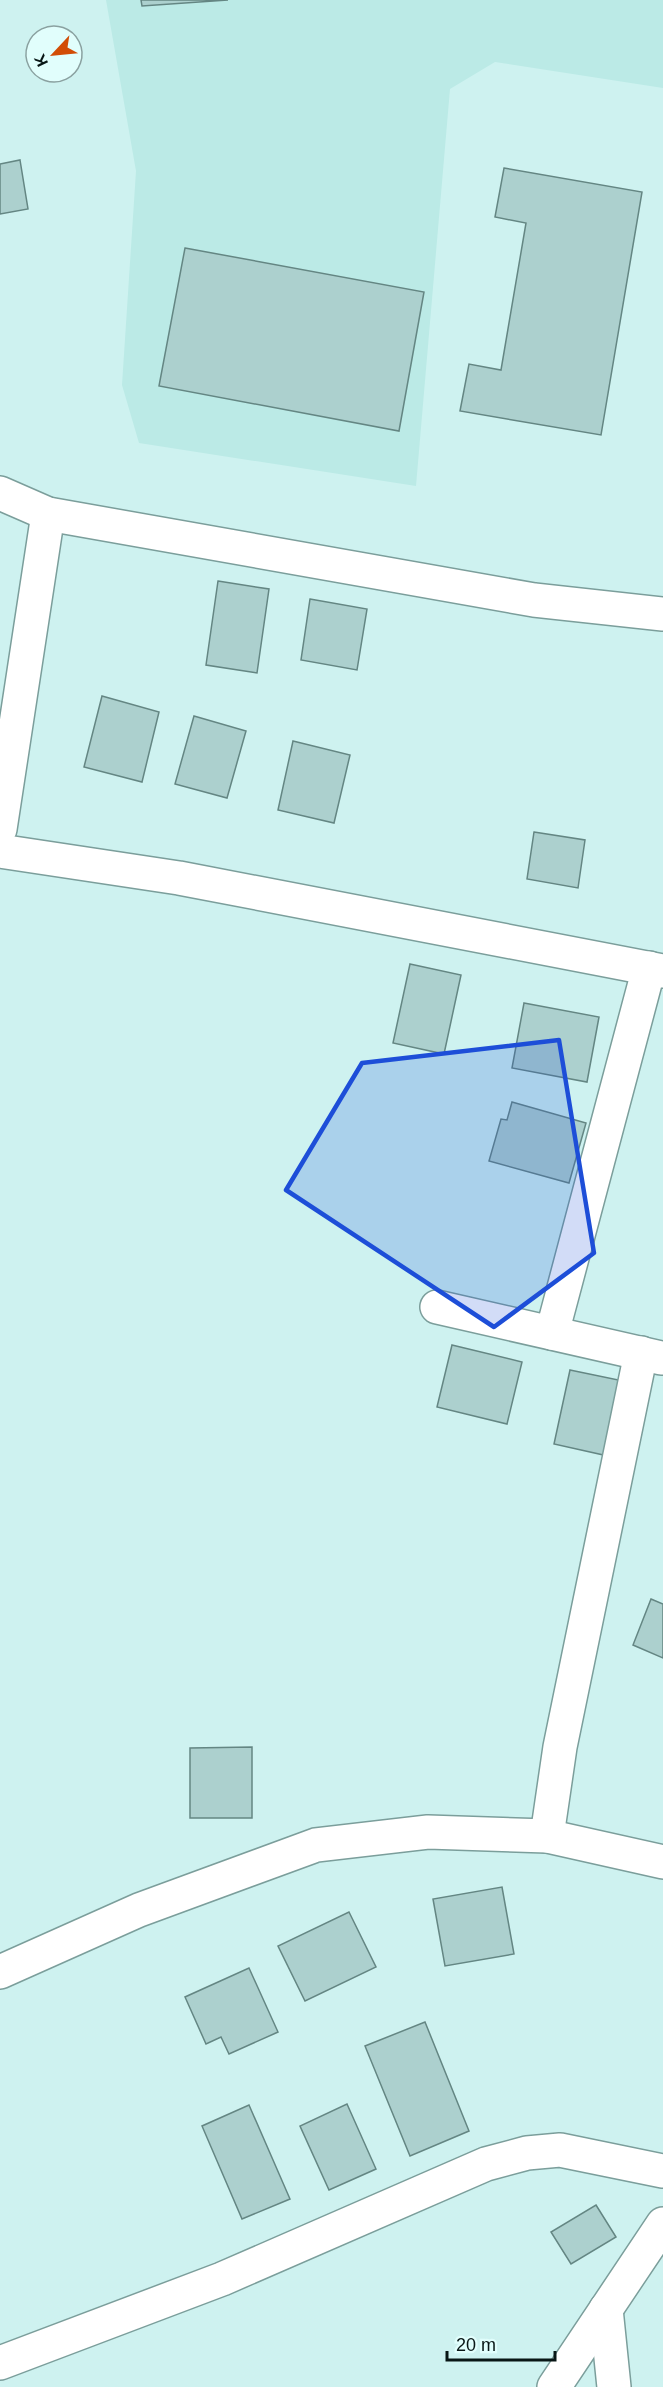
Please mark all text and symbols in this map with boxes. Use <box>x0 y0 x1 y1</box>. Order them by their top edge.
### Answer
north arrow <box>24 24 84 84</box>
text: K <box>31 51 51 69</box>
scale bar <box>447 2324 555 2362</box>
text: 20 m <box>456 2335 496 2355</box>

